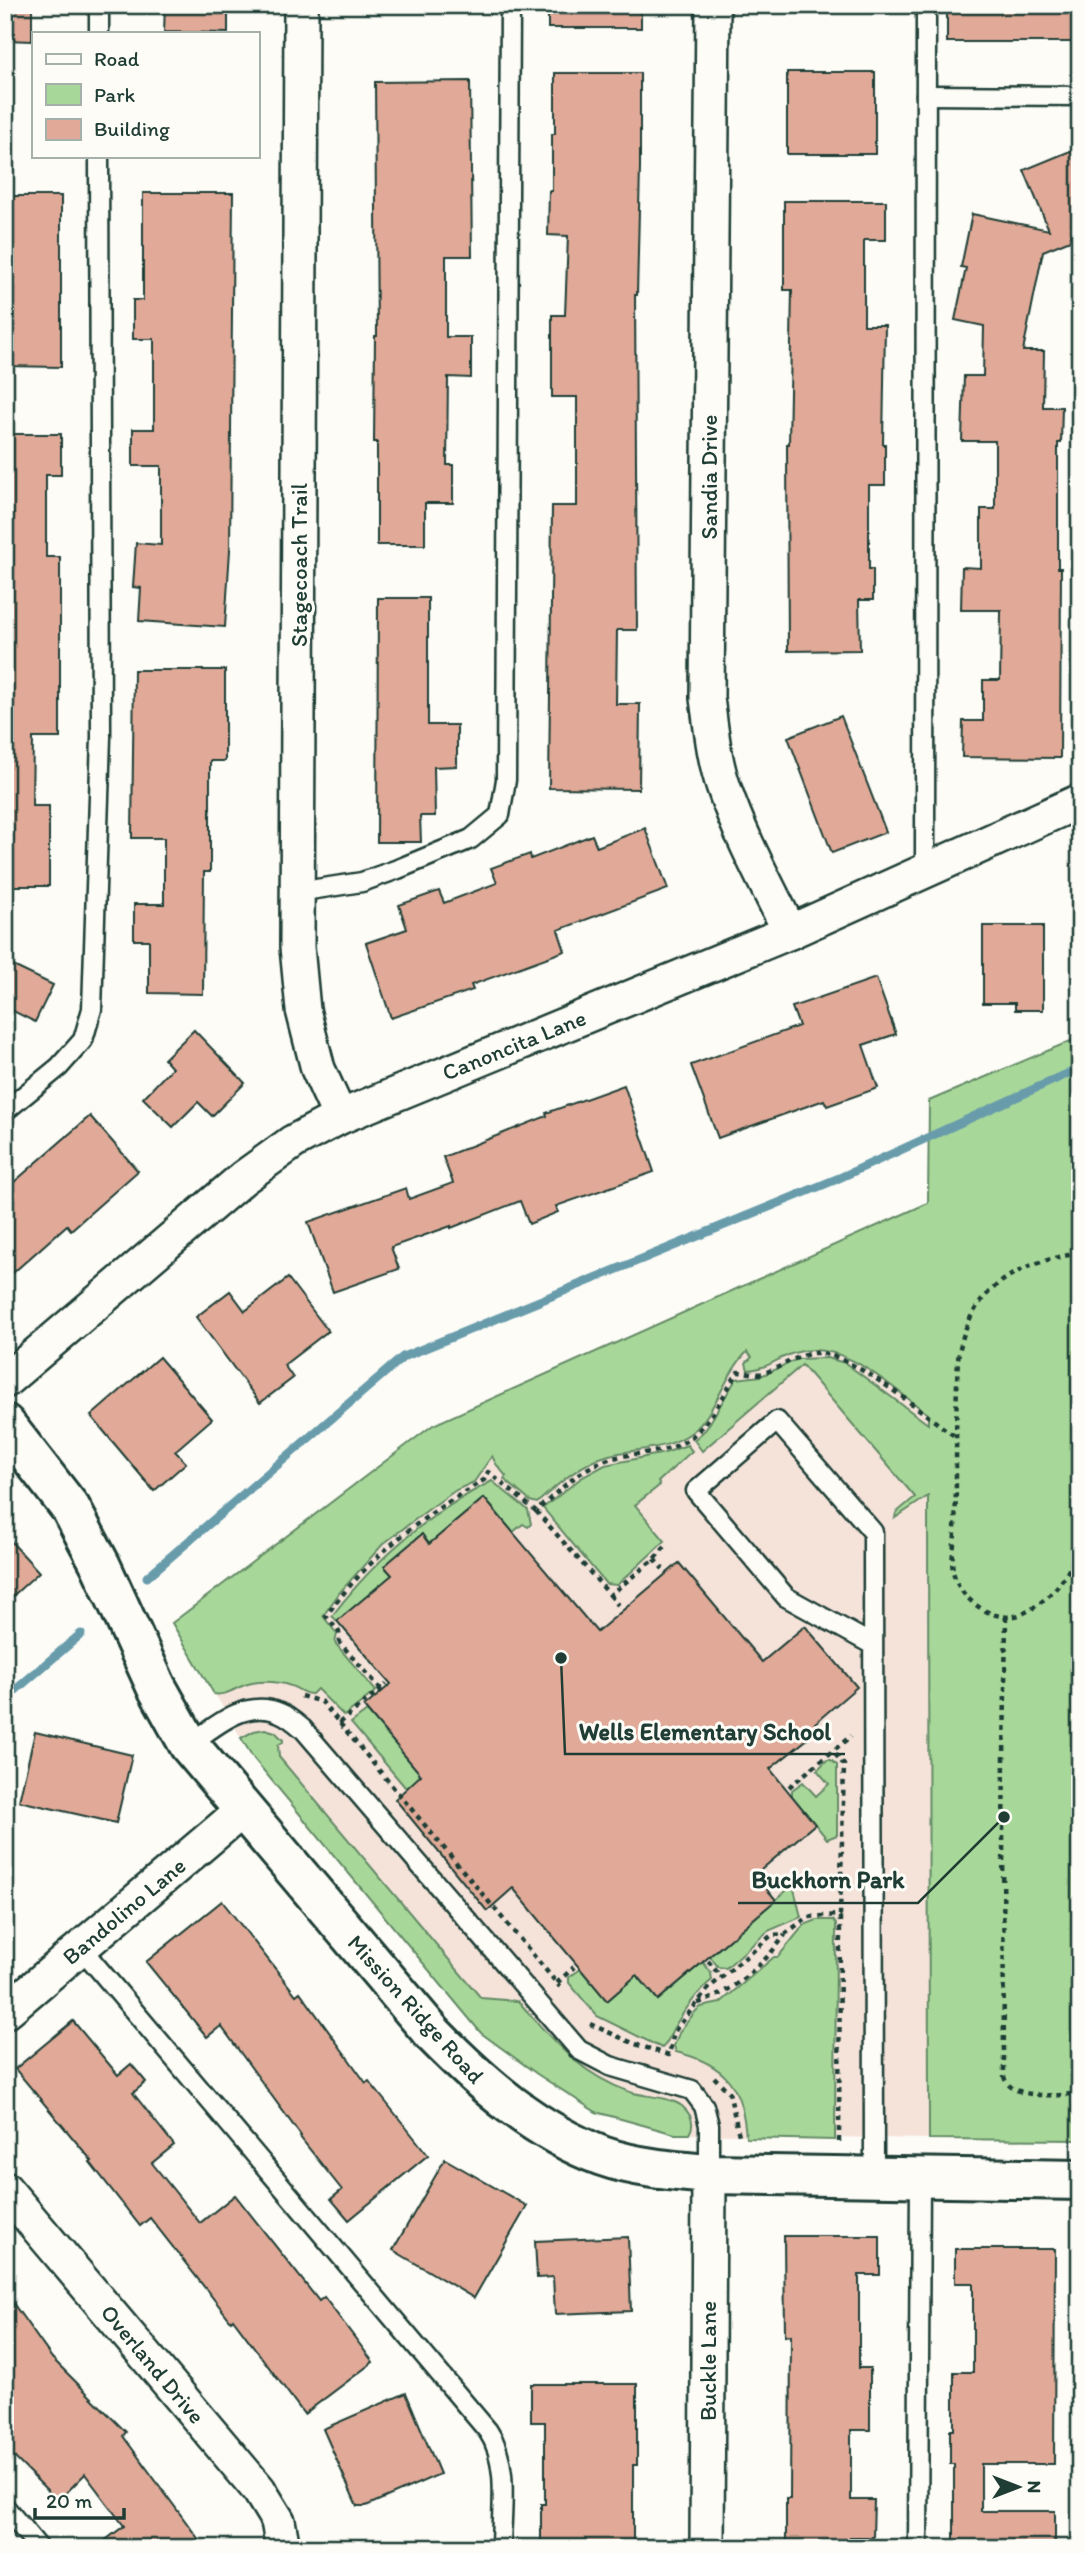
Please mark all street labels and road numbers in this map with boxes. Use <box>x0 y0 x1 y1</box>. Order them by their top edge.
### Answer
street label: Sandia Drive <box>695 414 723 540</box>
street label: Stagecoach Trail <box>285 482 313 647</box>
street label: Canoncita Lane <box>438 1003 590 1087</box>
street label: Bandolino Lane <box>57 1851 191 1971</box>
street label: Mission Ridge Road <box>342 1929 491 2090</box>
street label: Overland Drive <box>95 2299 211 2429</box>
street label: Buckle Lane <box>694 2301 722 2421</box>

